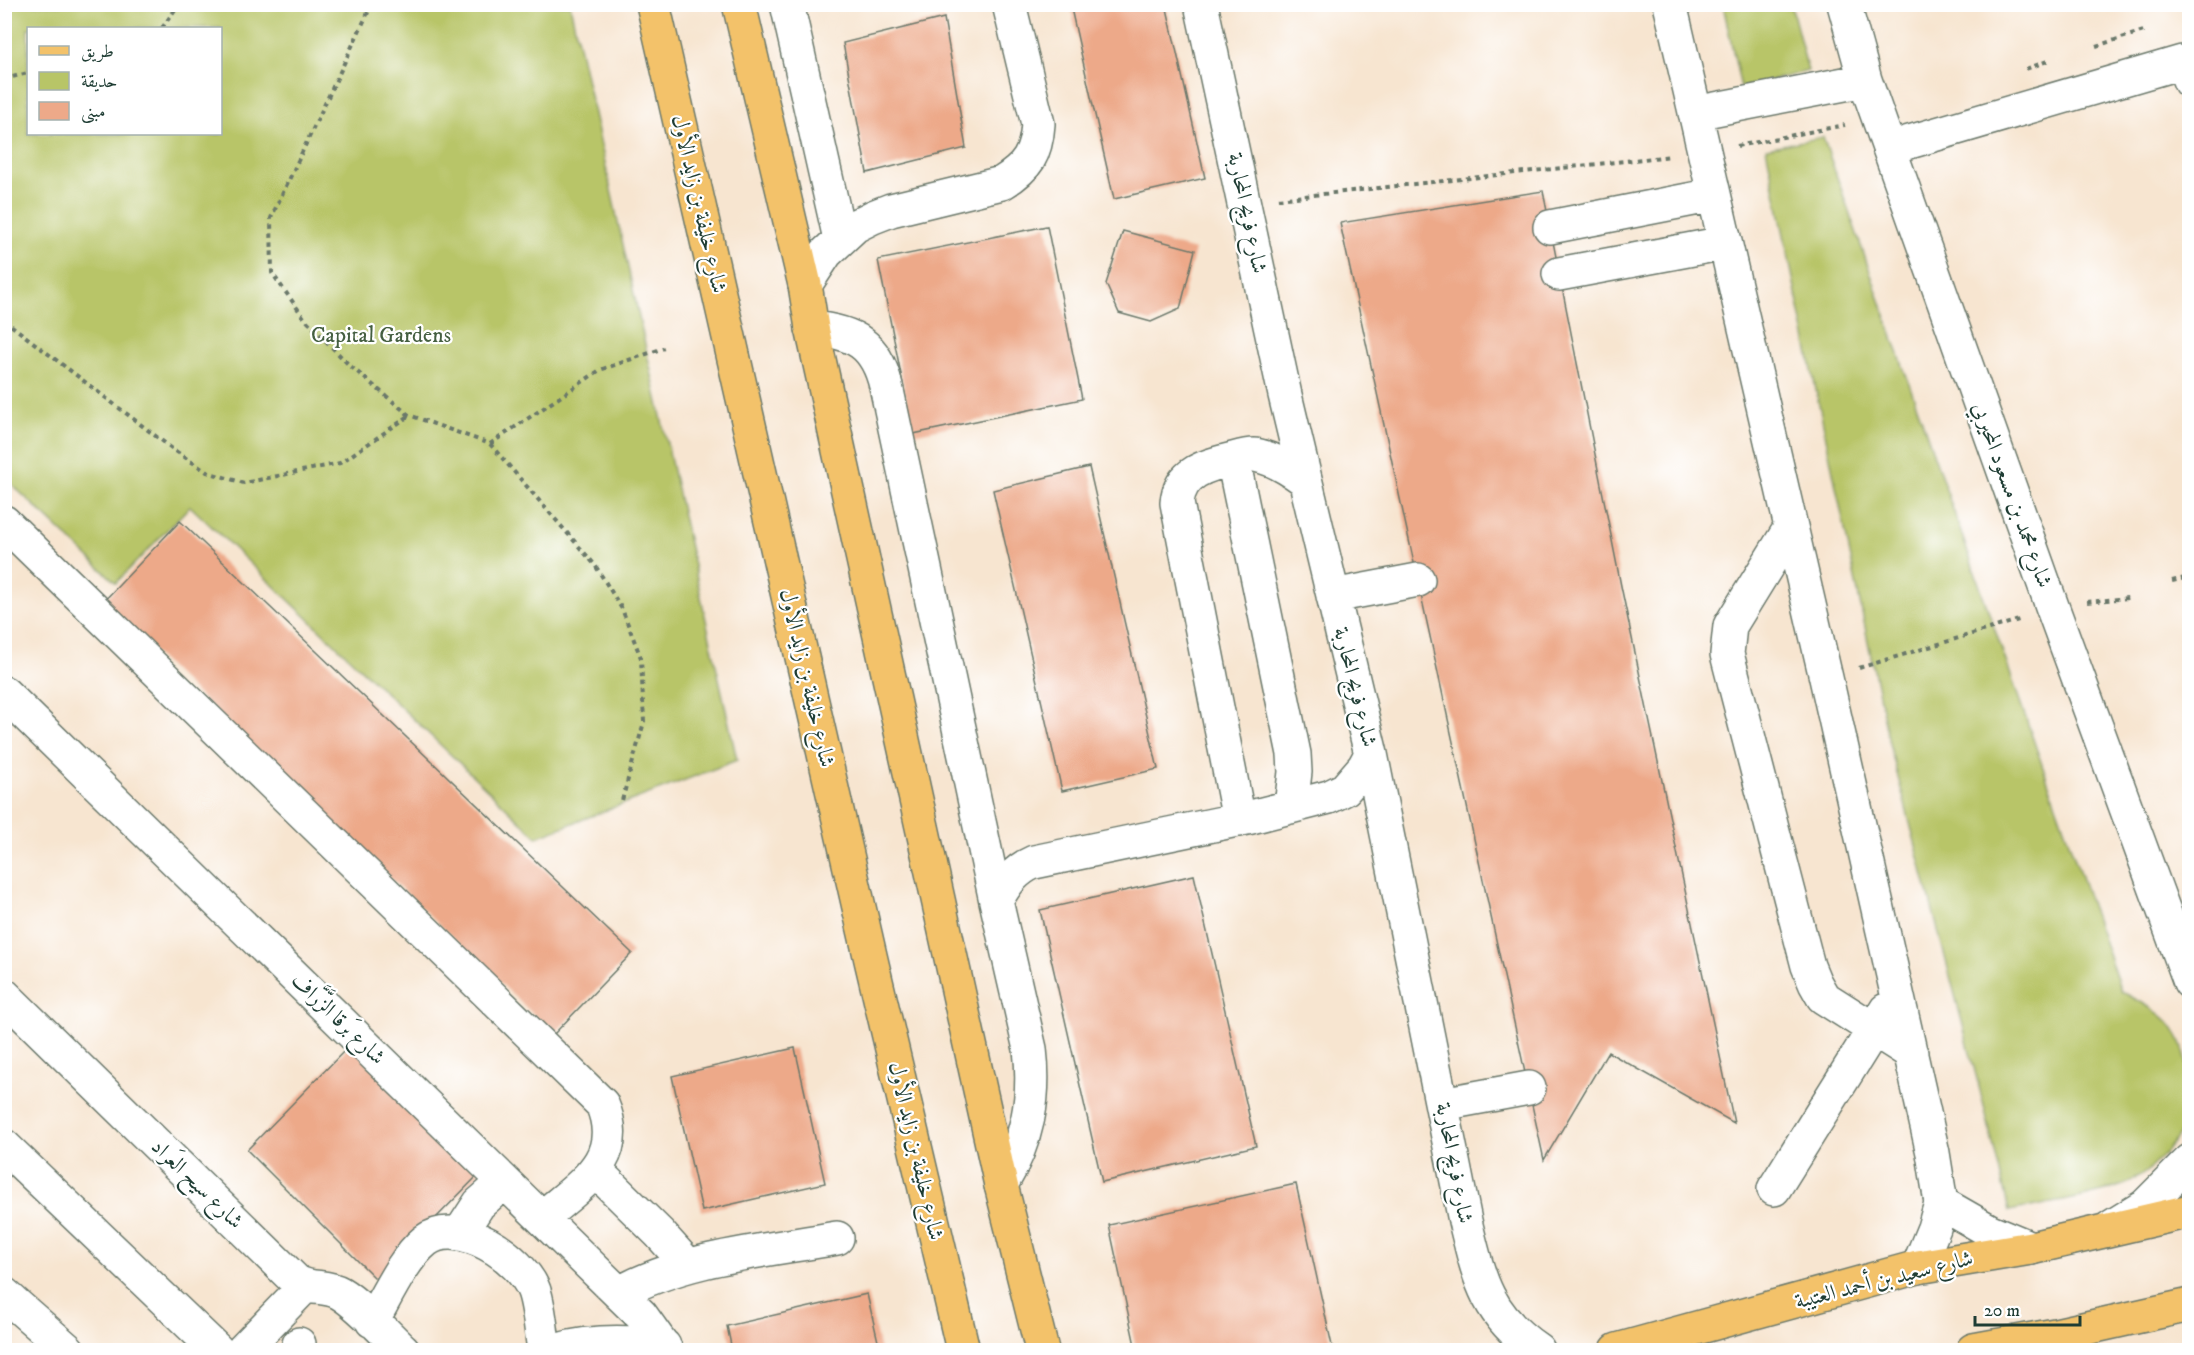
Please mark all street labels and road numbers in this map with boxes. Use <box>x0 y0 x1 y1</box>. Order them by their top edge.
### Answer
street label: شارع خليفة بن زايد الأول <box>661 112 736 297</box>
street label: شارع فريج المحاربة <box>1216 150 1273 277</box>
street label: شارع محمد بن مسعود المحيربي <box>1962 399 2058 593</box>
street label: شارع خليفة بن زايد الأول <box>769 586 844 771</box>
street label: شارع فريج المحاربة <box>1322 624 1383 751</box>
street label: شارع بَرقا الزَّرَّاف <box>282 963 395 1074</box>
street label: شارع خليفة بن زايد الأول <box>878 1059 953 1244</box>
street label: شارع فريج المحاربة <box>1424 1100 1479 1227</box>
street label: شارع سيح العَراد <box>142 1131 251 1238</box>
street label: شارع سعيد بن أحمد العتيبة <box>1791 1242 1977 1319</box>

